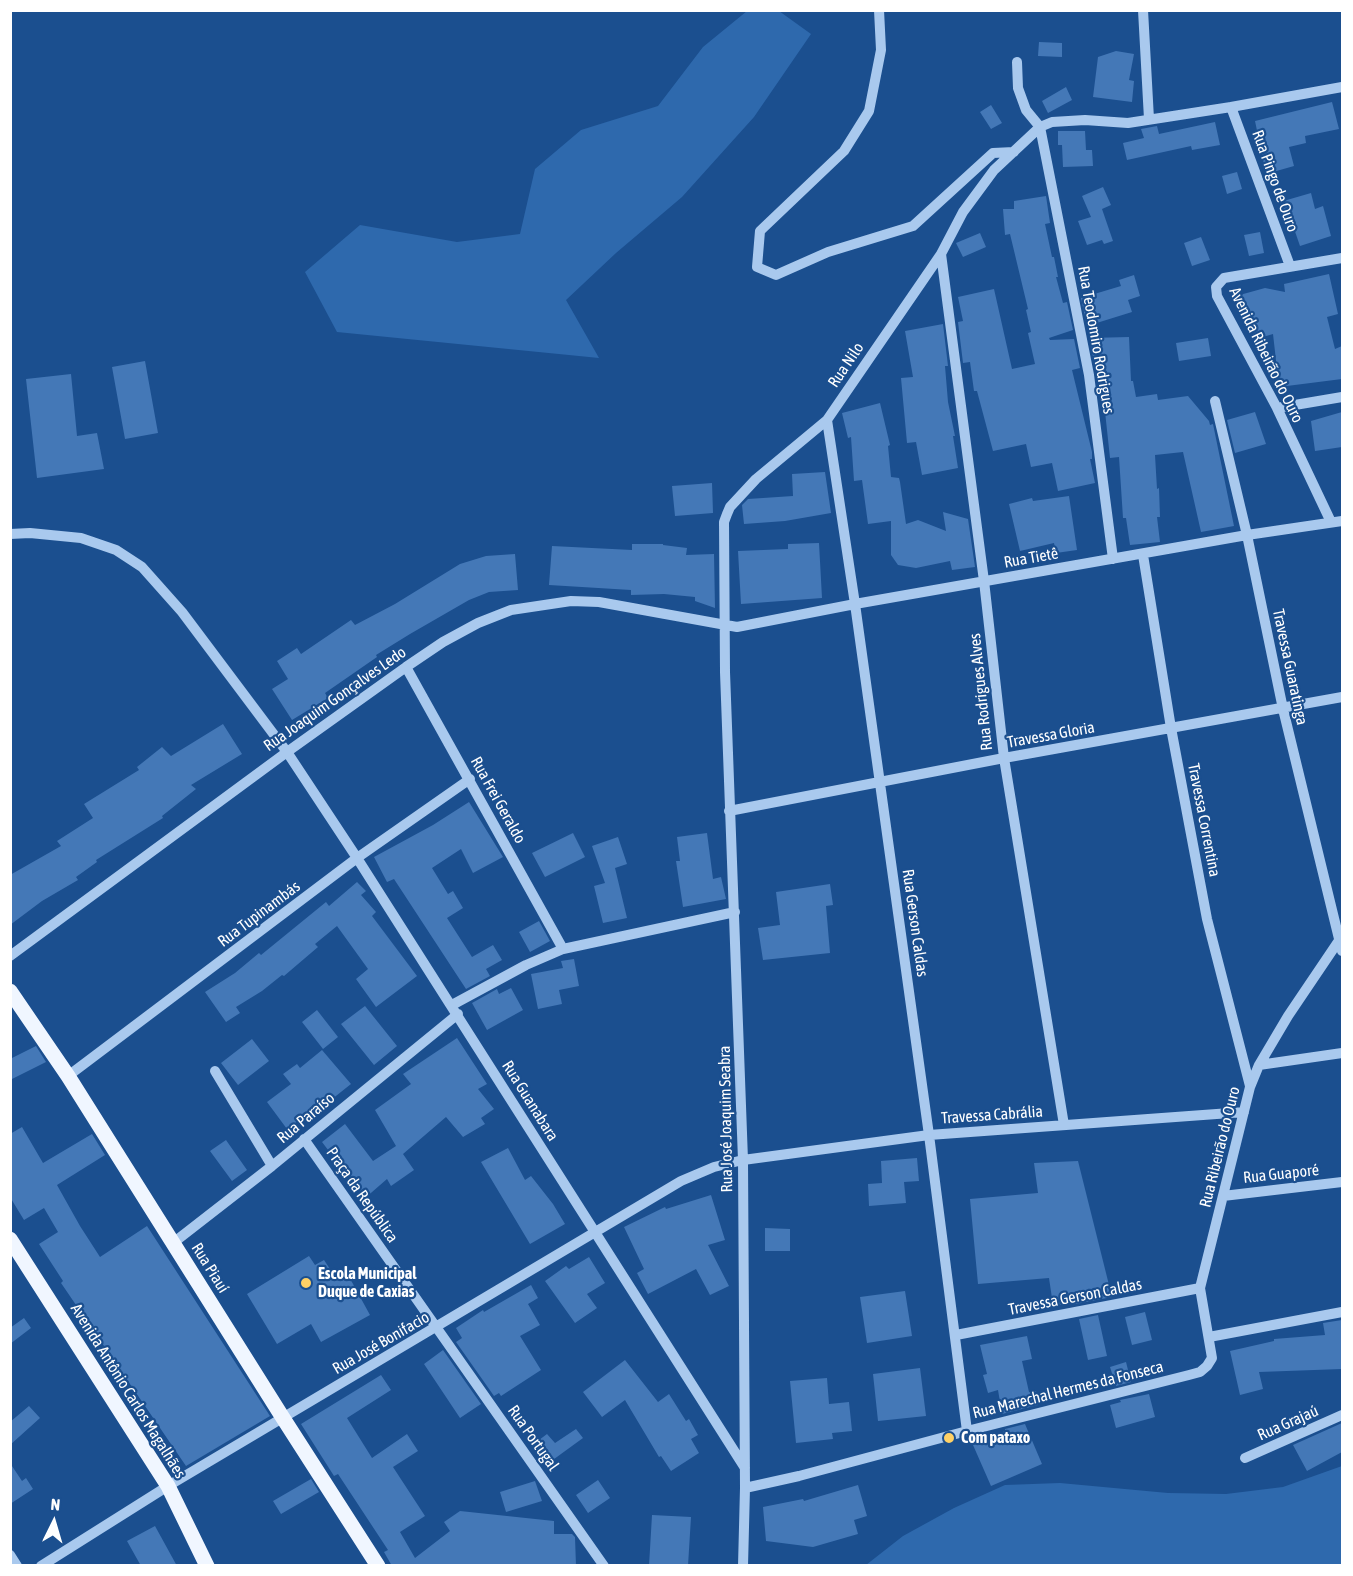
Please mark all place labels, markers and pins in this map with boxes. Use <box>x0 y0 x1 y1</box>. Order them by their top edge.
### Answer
place label: Escola Municipal Duque de Caxias <box>318 1264 417 1302</box>
marker: Escola Municipal Duque de Caxias <box>299 1276 313 1290</box>
place label: Com pataxo <box>961 1428 1030 1448</box>
marker: Com pataxo <box>942 1431 956 1445</box>

